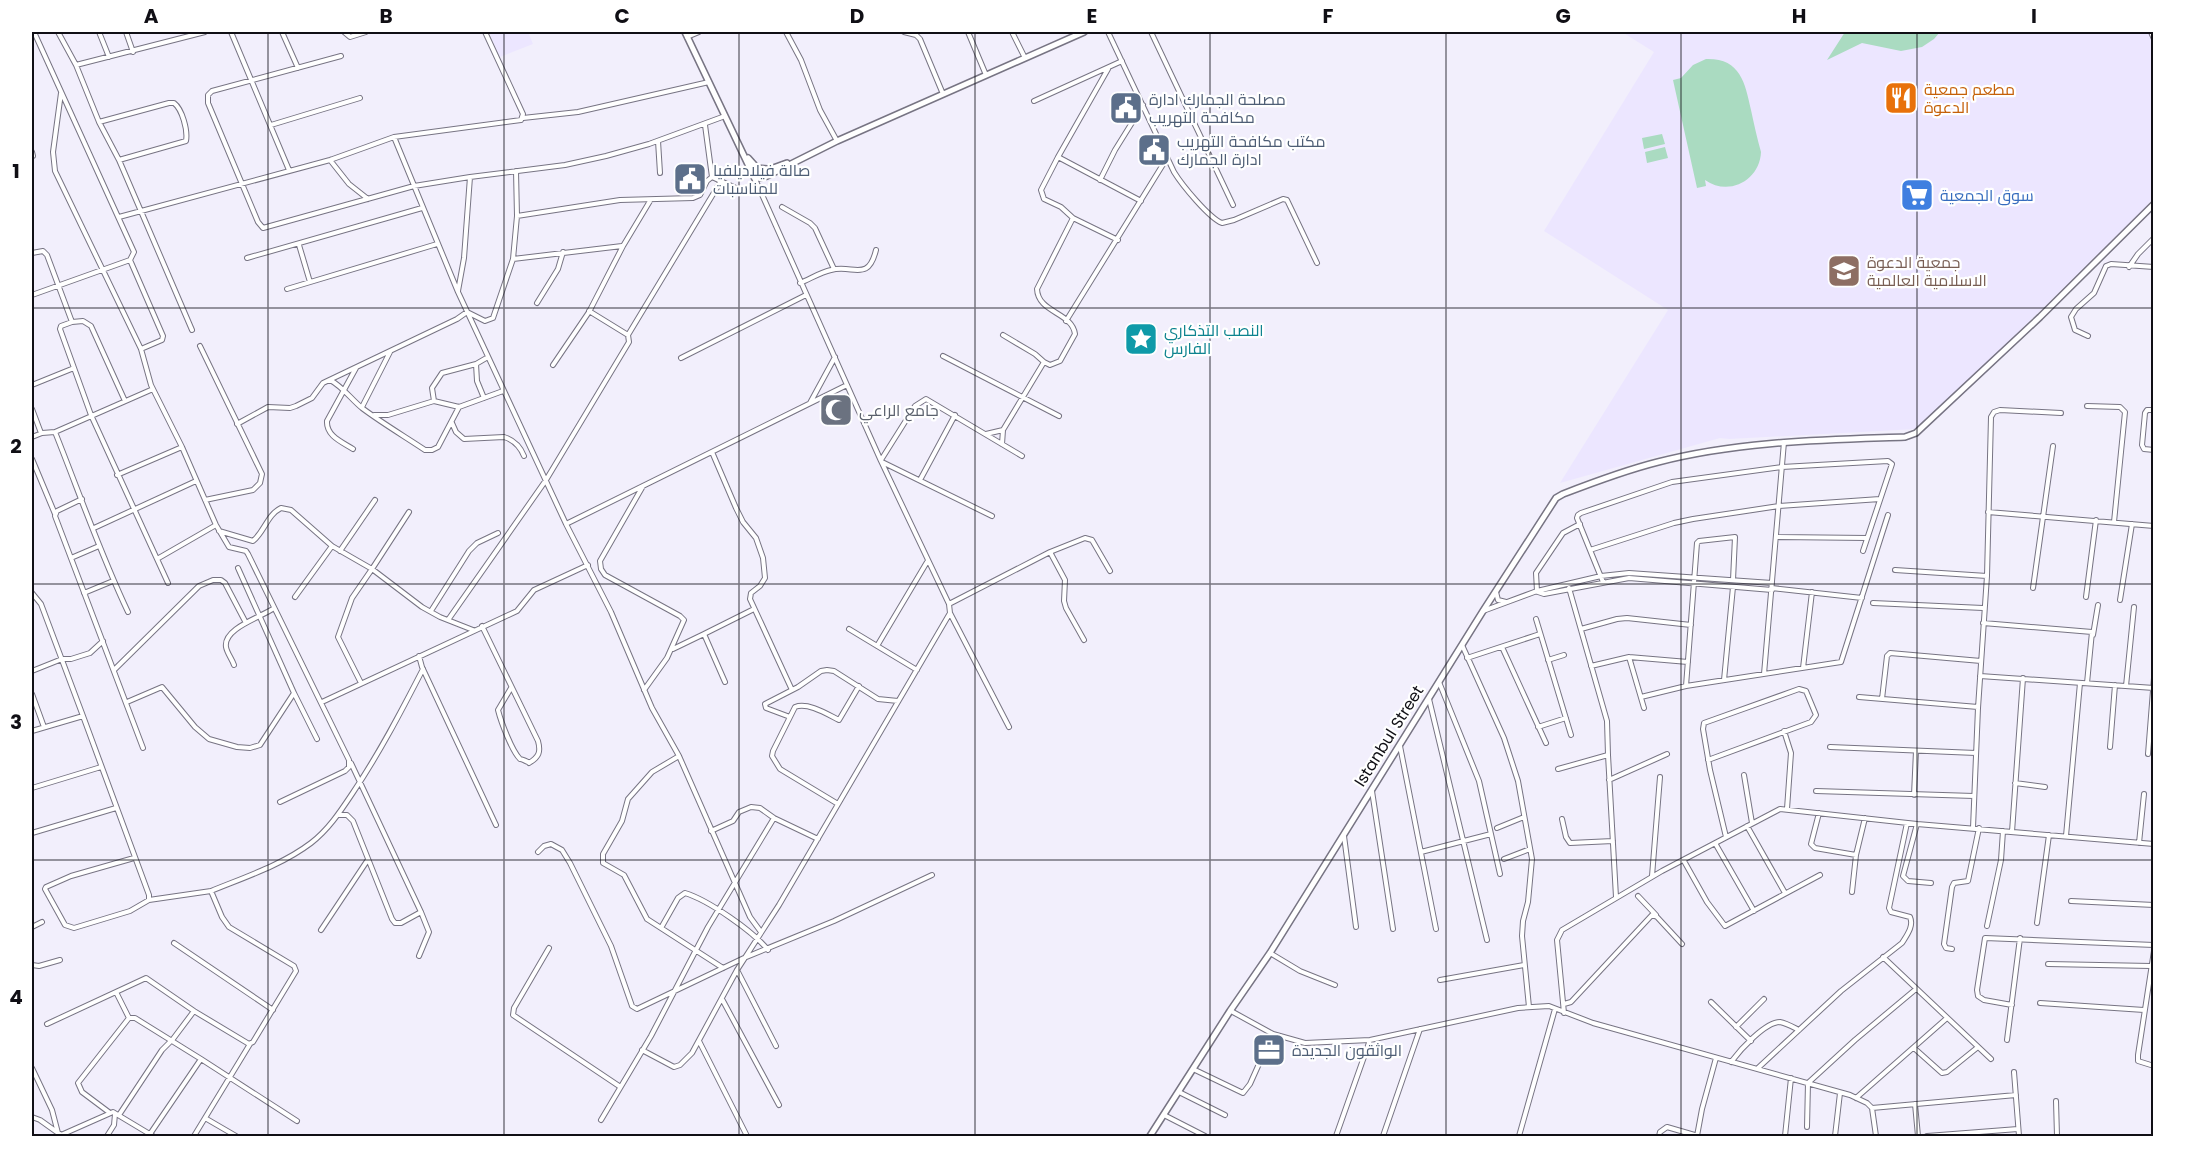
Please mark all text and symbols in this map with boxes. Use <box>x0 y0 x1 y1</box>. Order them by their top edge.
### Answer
text: A <box>144 2 159 30</box>
text: B <box>379 2 393 30</box>
text: C <box>614 2 630 30</box>
text: D <box>850 2 864 30</box>
text: E <box>1087 2 1097 30</box>
text: F <box>1323 2 1334 30</box>
text: G <box>1555 2 1571 30</box>
text: H <box>1792 2 1806 30</box>
text: I <box>2031 2 2037 30</box>
place label: مطعم جمعية الدعوة <box>1924 78 2015 119</box>
restaurant icon: مطعم جمعية الدعوة <box>1883 80 1919 116</box>
place label: مصلحة الجمارك ادارة مكافحة التهريب <box>1149 88 1286 129</box>
public building icon: مصلحة الجمارك ادارة مكافحة التهريب <box>1108 90 1144 126</box>
place label: مكتب مكافحة التهريب ادارة الجمارك <box>1177 130 1326 171</box>
public building icon: مكتب مكافحة التهريب ادارة الجمارك <box>1136 132 1172 168</box>
text: 1 <box>12 157 20 185</box>
place label: صالة فيلاديلفيا للمناسبات <box>713 159 810 200</box>
public building icon: صالة فيلاديلفيا للمناسبات <box>672 161 708 197</box>
supermarket icon: سوق الجمعية <box>1899 177 1935 213</box>
place label: سوق الجمعية <box>1940 184 2034 207</box>
place label: جمعية الدعوة الاسلامية العالمية <box>1867 251 1987 292</box>
school or university icon: جمعية الدعوة الاسلامية العالمية <box>1826 253 1862 289</box>
place label: النصب التذكاري الفارس <box>1164 319 1264 360</box>
place icon: النصب التذكاري الفارس <box>1123 321 1159 357</box>
mosque icon: جامع الراعي <box>818 392 854 428</box>
place label: جامع الراعي <box>859 399 939 424</box>
text: 2 <box>10 432 22 460</box>
street label: Istanbul Street <box>1349 681 1429 791</box>
text: 3 <box>10 708 22 736</box>
text: 4 <box>9 983 23 1011</box>
office icon: الواثقون الجديدة <box>1251 1032 1287 1068</box>
place label: الواثقون الجديدة <box>1292 1039 1402 1062</box>

